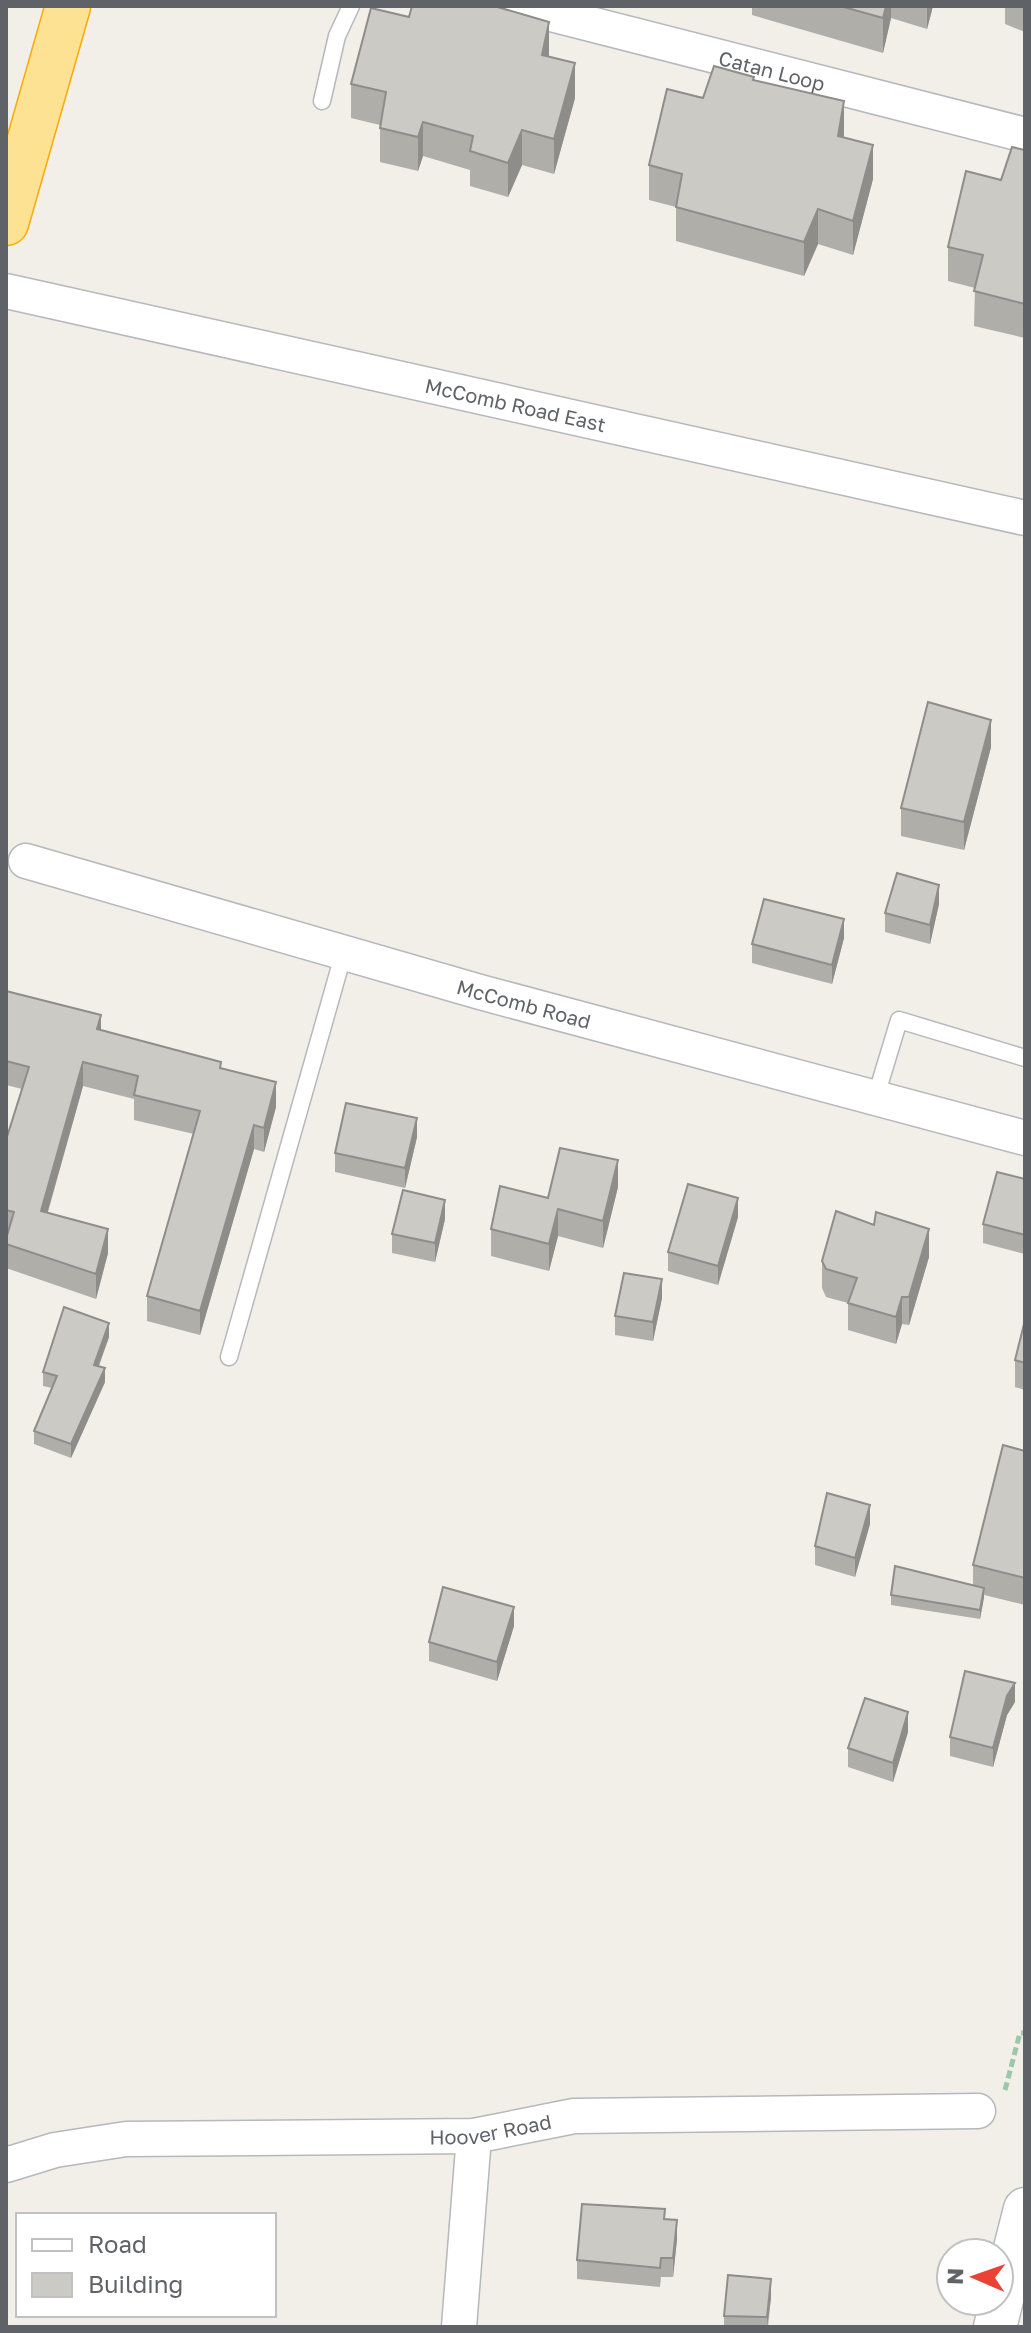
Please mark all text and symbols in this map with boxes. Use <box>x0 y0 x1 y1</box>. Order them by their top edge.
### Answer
street label: Catan Loop <box>716 45 828 95</box>
street label: McComb Road East <box>423 373 608 436</box>
street label: McComb Road <box>454 974 594 1033</box>
street label: Hoover Road <box>429 2109 553 2148</box>
legend <box>16 2213 276 2317</box>
text: Road <box>88 2229 147 2258</box>
north arrow <box>935 2237 1015 2317</box>
text: N <box>941 2267 968 2285</box>
text: Building <box>88 2269 183 2298</box>

